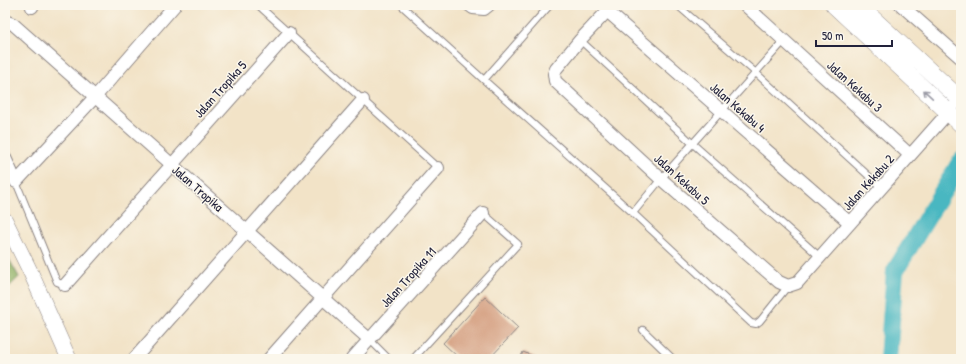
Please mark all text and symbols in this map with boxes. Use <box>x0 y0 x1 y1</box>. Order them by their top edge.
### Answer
scale bar <box>816 22 892 48</box>
text: 50 m <box>822 27 843 44</box>
street label: Jalan Tropika 5 <box>190 56 251 121</box>
street label: Jalan Kekabu 3 <box>823 56 887 116</box>
street label: Jalan Kekabu 4 <box>706 78 770 136</box>
one-way arrow <box>923 89 933 98</box>
street label: Jalan Kekabu 5 <box>650 149 714 209</box>
street label: Jalan Kekabu 2 <box>838 150 898 214</box>
street label: Jalan Tropika <box>168 161 228 215</box>
street label: Jalan Tropika 11 <box>376 243 440 311</box>

